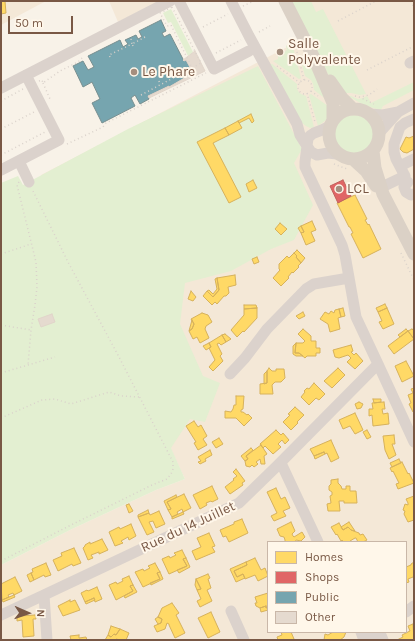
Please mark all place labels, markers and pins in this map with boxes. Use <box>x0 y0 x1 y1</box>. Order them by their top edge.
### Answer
place label: Salle Polyvalente <box>288 36 361 68</box>
marker: Salle Polyvalente <box>275 47 285 57</box>
place label: Le Phare <box>142 64 195 80</box>
marker: Le Phare <box>129 67 139 77</box>
place label: LCL <box>347 181 369 197</box>
marker: LCL <box>334 184 344 194</box>

